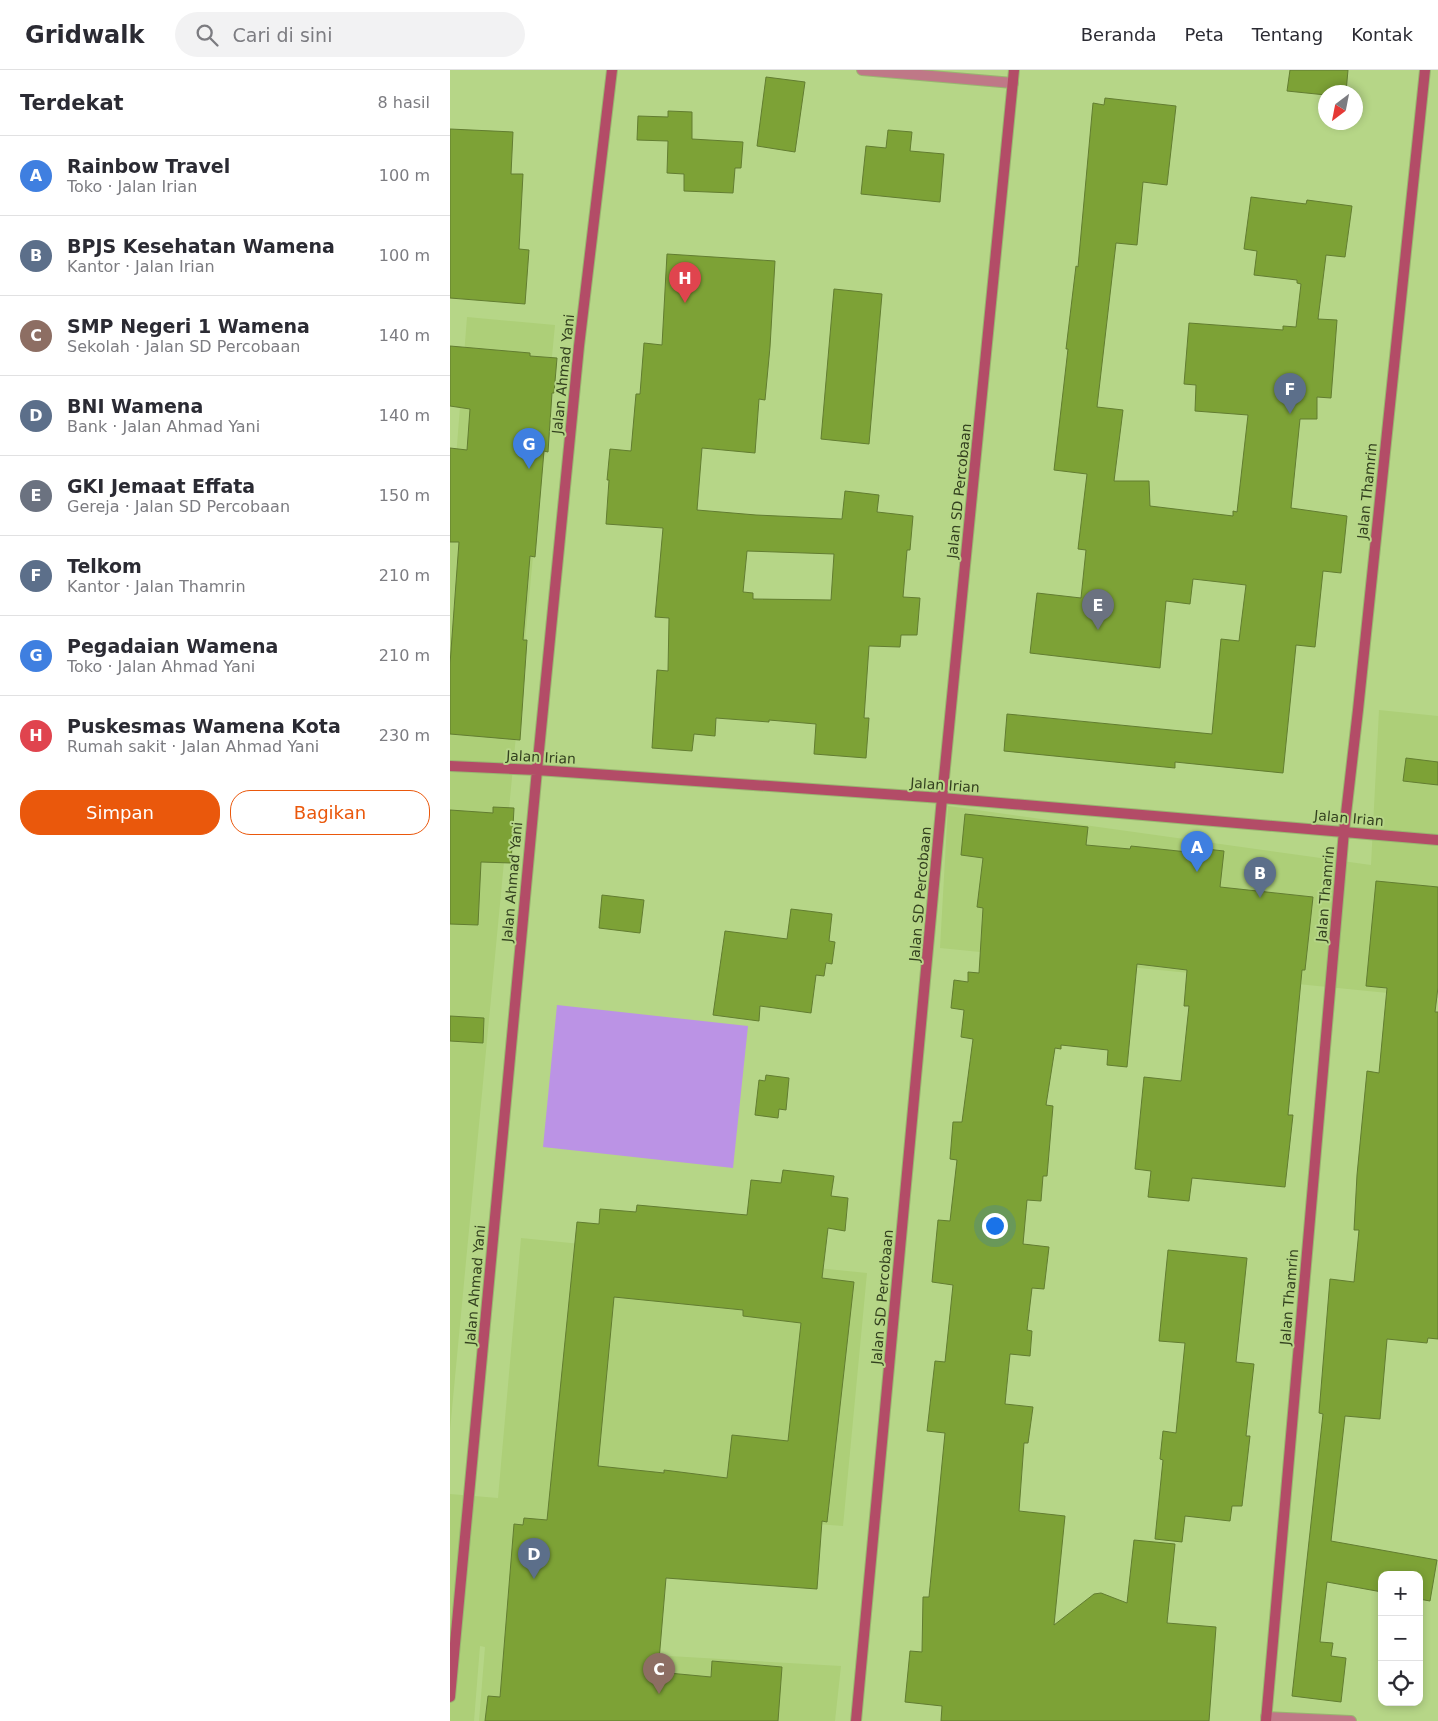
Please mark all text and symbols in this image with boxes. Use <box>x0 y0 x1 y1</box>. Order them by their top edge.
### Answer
search box <box>175 12 525 57</box>
text: Gridwalk <box>25 21 145 49</box>
icon: search <box>193 21 221 49</box>
text: Cari di sini <box>233 24 332 46</box>
text: Beranda <box>1081 24 1156 45</box>
text: Peta <box>1184 24 1224 45</box>
text: Tentang <box>1252 24 1323 45</box>
text: Kontak <box>1351 24 1413 45</box>
north arrow <box>1318 85 1363 130</box>
text: Terdekat <box>20 91 124 115</box>
text: 8 hasil <box>378 93 430 112</box>
text: Rainbow Travel <box>67 155 230 177</box>
text: A <box>30 166 42 185</box>
text: 100 m <box>379 166 430 185</box>
text: Toko · Jalan Irian <box>67 177 197 196</box>
text: BPJS Kesehatan Wamena <box>67 235 335 257</box>
text: B <box>30 246 42 265</box>
text: 100 m <box>379 246 430 265</box>
text: Kantor · Jalan Irian <box>67 257 215 276</box>
pin: H <box>669 262 701 303</box>
street label: Jalan Ahmad Yani <box>549 313 577 436</box>
text: SMP Negeri 1 Wamena <box>67 315 310 337</box>
text: C <box>30 326 42 345</box>
text: 140 m <box>379 326 430 345</box>
text: Sekolah · Jalan SD Percobaan <box>67 337 300 356</box>
pin: F <box>1274 373 1306 414</box>
text: BNI Wamena <box>67 395 203 417</box>
text: D <box>29 406 43 425</box>
text: 140 m <box>379 406 430 425</box>
text: Bank · Jalan Ahmad Yani <box>67 417 260 436</box>
street label: Jalan SD Percobaan <box>944 423 974 560</box>
pin: G <box>513 428 545 469</box>
street label: Jalan Thamrin <box>1354 442 1380 541</box>
text: GKI Jemaat Effata <box>67 475 255 497</box>
text: E <box>31 486 41 505</box>
text: 150 m <box>379 486 430 505</box>
text: Gereja · Jalan SD Percobaan <box>67 497 290 516</box>
text: Telkom <box>67 555 142 577</box>
text: F <box>31 566 41 585</box>
text: 210 m <box>379 566 430 585</box>
text: Kantor · Jalan Thamrin <box>67 577 246 596</box>
pin: E <box>1082 589 1114 630</box>
text: Pegadaian Wamena <box>67 635 278 657</box>
text: G <box>29 646 43 665</box>
text: 210 m <box>379 646 430 665</box>
text: Toko · Jalan Ahmad Yani <box>67 657 255 676</box>
text: Puskesmas Wamena Kota <box>67 715 341 737</box>
text: H <box>29 726 43 745</box>
text: 230 m <box>379 726 430 745</box>
text: Rumah sakit · Jalan Ahmad Yani <box>67 737 319 756</box>
street label: Jalan Irian <box>505 747 576 767</box>
street label: Jalan Irian <box>909 775 980 795</box>
button: Simpan <box>20 790 220 835</box>
button: Bagikan <box>230 790 430 835</box>
street label: Jalan Irian <box>1313 807 1384 829</box>
street label: Jalan Ahmad Yani <box>499 821 525 944</box>
street label: Jalan SD Percobaan <box>906 826 934 963</box>
pin: A <box>1181 831 1213 872</box>
street label: Jalan Thamrin <box>1313 845 1337 944</box>
pin: B <box>1244 857 1276 898</box>
your location <box>982 1213 1008 1239</box>
street label: Jalan Ahmad Yani <box>462 1224 488 1347</box>
street label: Jalan SD Percobaan <box>868 1229 896 1366</box>
street label: Jalan Thamrin <box>1277 1248 1301 1347</box>
pin: D <box>518 1538 550 1579</box>
map controls <box>1378 1571 1423 1706</box>
button: + <box>1378 1571 1423 1616</box>
button: − <box>1378 1616 1423 1661</box>
pin: C <box>643 1653 675 1694</box>
button: locate <box>1378 1661 1423 1706</box>

